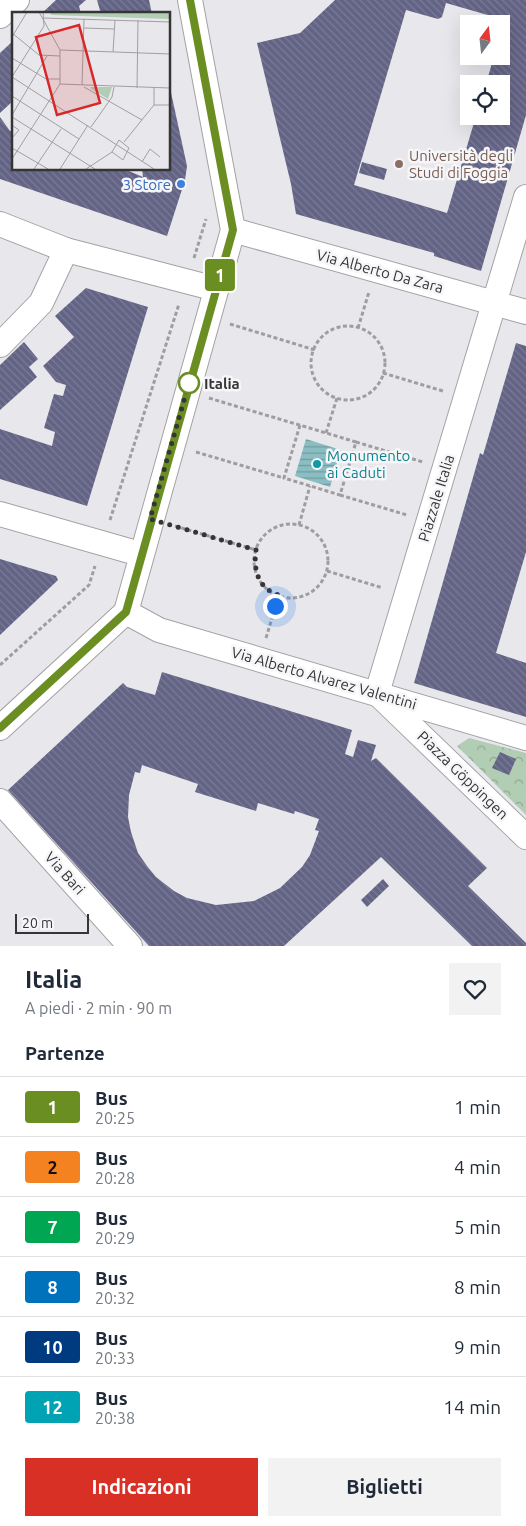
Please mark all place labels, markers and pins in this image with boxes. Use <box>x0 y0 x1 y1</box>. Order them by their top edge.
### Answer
place label: Università degli Studi di Foggia <box>409 147 513 181</box>
marker: Università degli Studi di Foggia <box>393 158 405 170</box>
place label: 3 Store <box>123 176 171 193</box>
marker: 3 Store <box>175 178 187 190</box>
marker: Italia <box>178 372 200 394</box>
place label: Italia <box>204 375 240 392</box>
place label: Monumento ai Caduti <box>327 447 410 481</box>
marker: Monumento ai Caduti <box>311 458 323 470</box>

